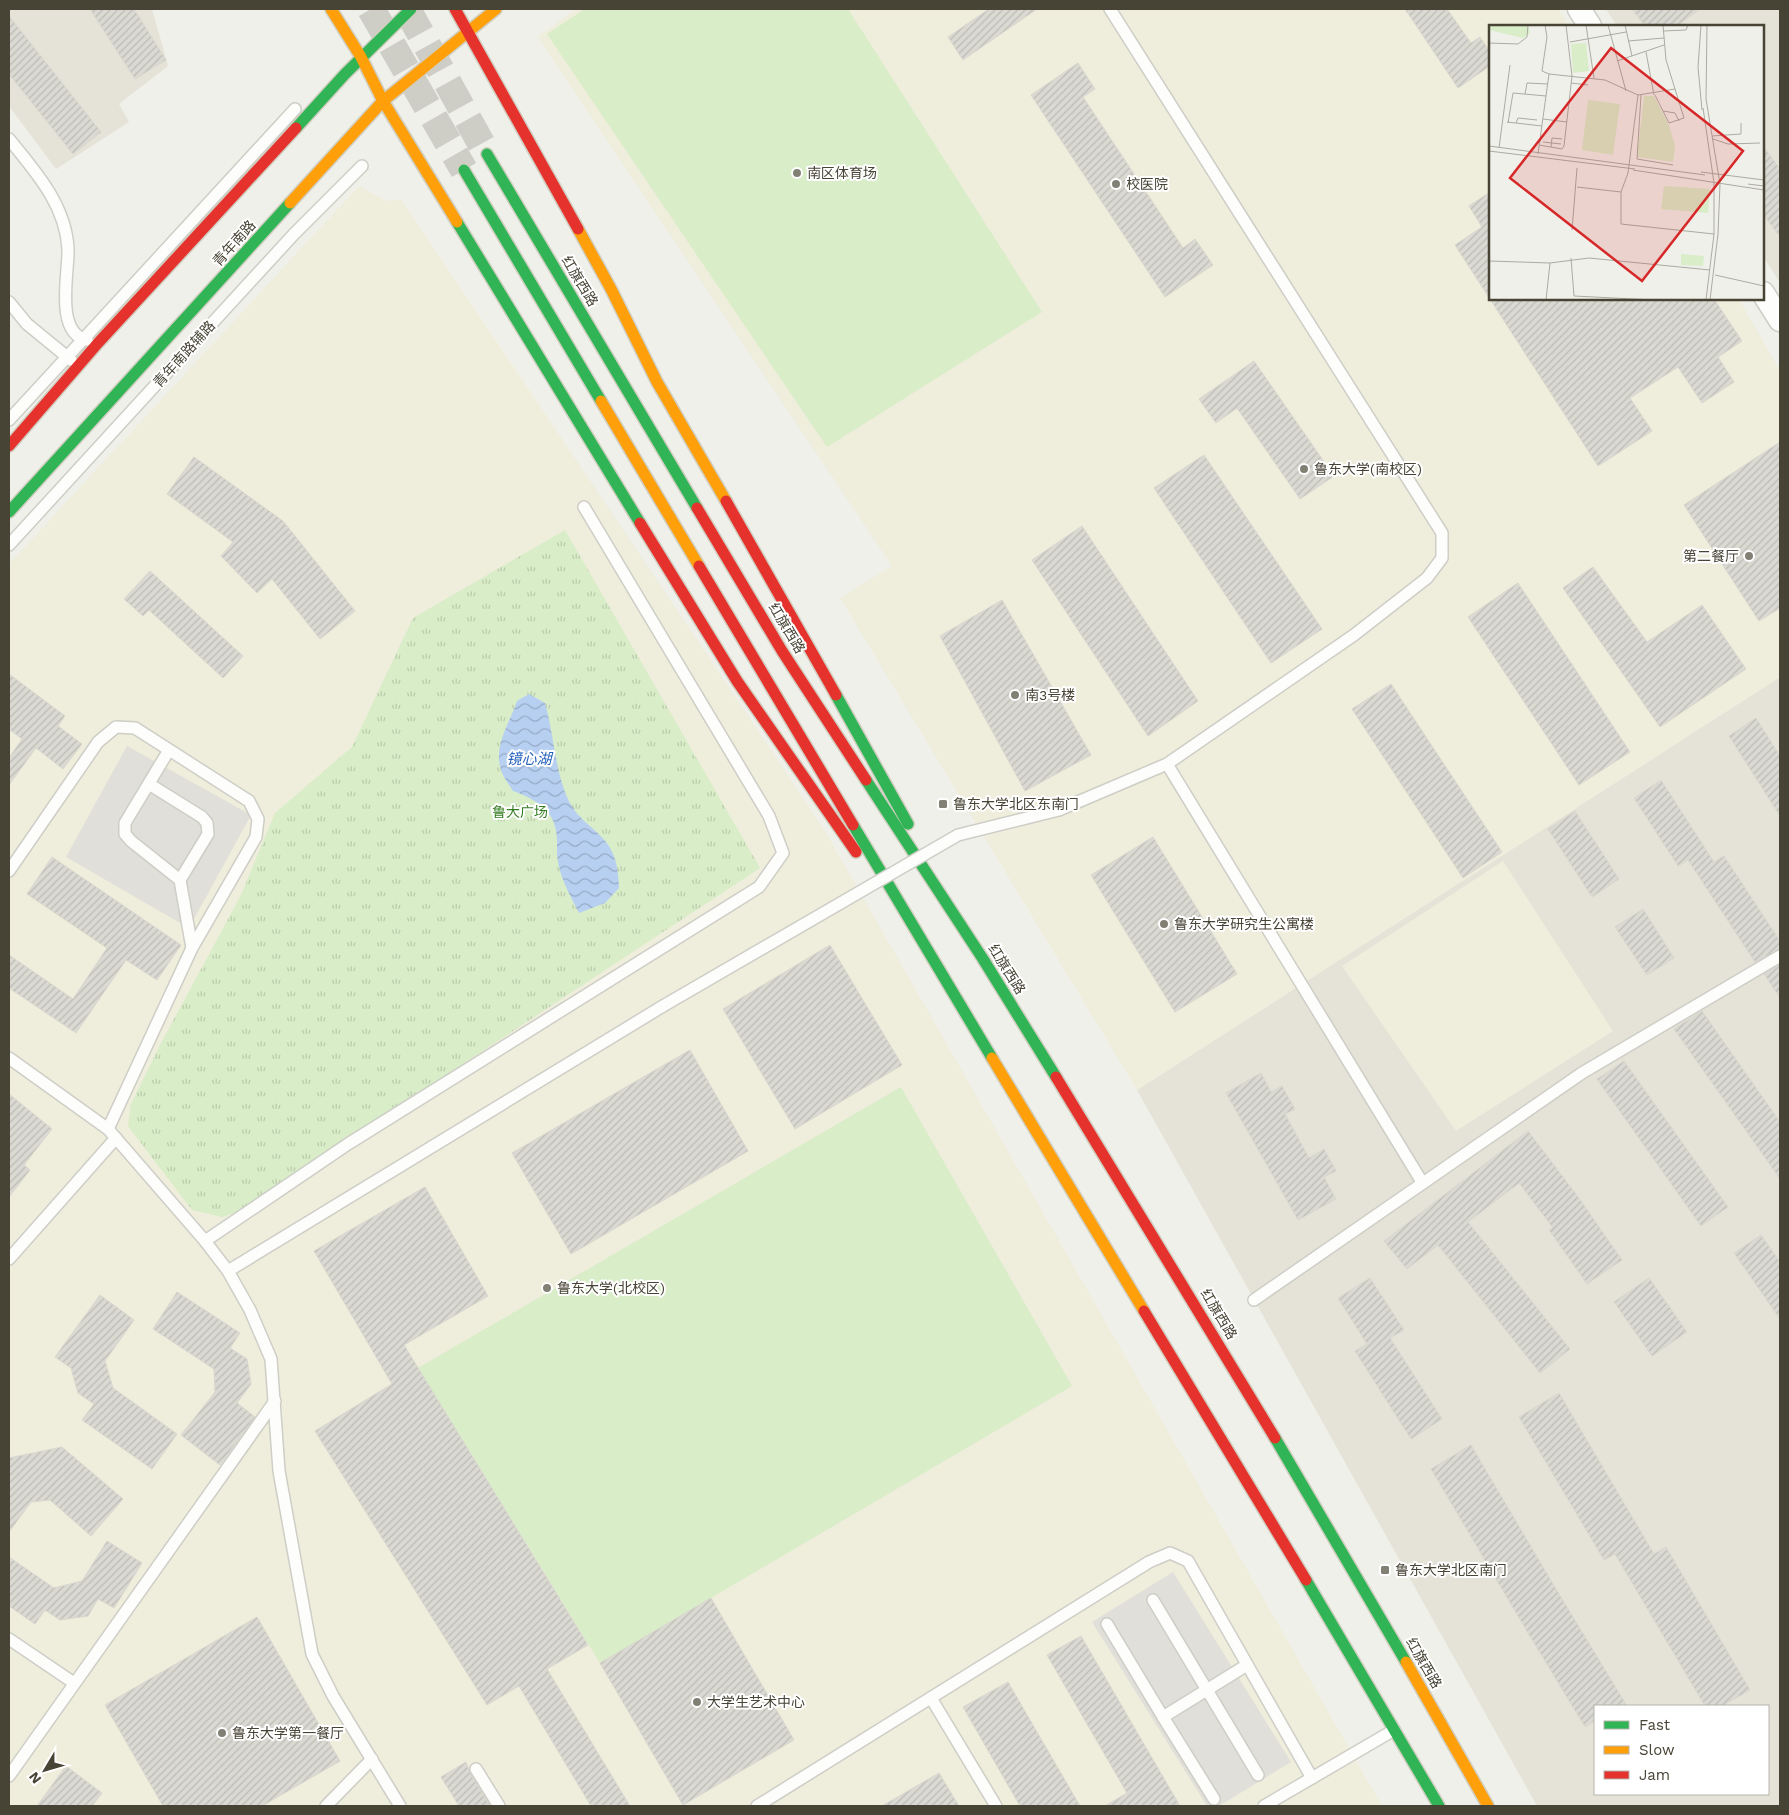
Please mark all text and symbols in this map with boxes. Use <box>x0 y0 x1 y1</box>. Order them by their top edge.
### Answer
inset map <box>1489 25 1764 300</box>
place label: 南区体育场 <box>807 165 877 181</box>
marker: 南区体育场 <box>791 167 803 179</box>
place label: 校医院 <box>1126 176 1168 192</box>
marker: 校医院 <box>1110 178 1122 190</box>
street label: 青年南路 <box>209 217 259 269</box>
street label: 红旗西路 <box>559 253 601 309</box>
street label: 青年南路辅路 <box>150 317 218 391</box>
place label: 鲁东大学(南校区) <box>1314 461 1422 477</box>
marker: 鲁东大学(南校区) <box>1298 463 1310 475</box>
place label: 第二餐厅 <box>1683 548 1739 564</box>
marker: 第二餐厅 <box>1743 550 1755 562</box>
street label: 红旗西路 <box>766 600 808 656</box>
place label: 南3号楼 <box>1025 687 1075 703</box>
marker: 南3号楼 <box>1009 689 1021 701</box>
water label: 镜心湖 <box>506 750 553 768</box>
place label: 鲁东大学北区东南门 <box>953 796 1079 812</box>
marker: 鲁东大学北区东南门 <box>937 798 949 810</box>
park label: 鲁大广场 <box>492 804 548 820</box>
place label: 鲁东大学研究生公寓楼 <box>1174 916 1314 932</box>
marker: 鲁东大学研究生公寓楼 <box>1158 918 1170 930</box>
street label: 红旗西路 <box>985 941 1029 997</box>
place label: 鲁东大学(北校区) <box>557 1280 665 1296</box>
marker: 鲁东大学(北校区) <box>541 1282 553 1294</box>
street label: 红旗西路 <box>1198 1286 1240 1342</box>
place label: 鲁东大学北区南门 <box>1395 1562 1507 1578</box>
marker: 鲁东大学北区南门 <box>1379 1564 1391 1576</box>
street label: 红旗西路 <box>1403 1635 1445 1691</box>
place label: 大学生艺术中心 <box>707 1694 805 1710</box>
marker: 大学生艺术中心 <box>691 1696 703 1708</box>
legend <box>1594 1705 1769 1795</box>
text: Fast <box>1639 1716 1671 1734</box>
place label: 鲁东大学第一餐厅 <box>232 1725 344 1741</box>
marker: 鲁东大学第一餐厅 <box>216 1727 228 1739</box>
text: Slow <box>1639 1741 1675 1759</box>
north arrow <box>20 1745 70 1795</box>
text: Jam <box>1639 1766 1670 1784</box>
text: N <box>25 1769 44 1787</box>

